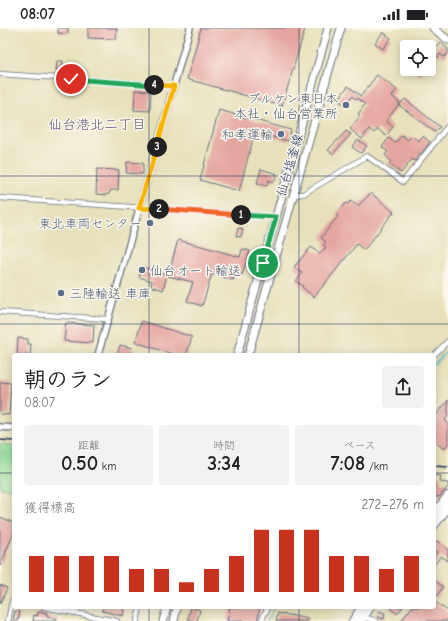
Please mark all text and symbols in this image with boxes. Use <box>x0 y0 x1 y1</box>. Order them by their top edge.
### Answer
text: 08:07 <box>20 5 55 23</box>
map controls <box>400 40 436 76</box>
button: locate <box>400 40 436 76</box>
pin <box>54 62 88 96</box>
icon: check <box>60 68 82 90</box>
pin: 4 <box>144 75 164 95</box>
text: 4 <box>151 78 157 91</box>
place label: ブルケン東日本 本社・仙台営業所 <box>234 91 338 121</box>
marker: ブルケン東日本 本社・仙台営業所 <box>341 100 351 110</box>
district label: 仙台港北二丁目 <box>48 116 146 133</box>
place label: 和孝運輸 <box>221 127 273 142</box>
marker: 和孝運輸 <box>276 129 286 139</box>
street label: 仙台塩釜線 <box>273 131 306 198</box>
pin: 3 <box>147 137 167 157</box>
text: 3 <box>154 140 160 153</box>
pin: 2 <box>149 199 169 219</box>
text: 2 <box>156 202 162 215</box>
pin: 1 <box>231 205 251 225</box>
text: 1 <box>239 208 243 221</box>
place label: 東北車両センター <box>39 216 142 231</box>
marker: 東北車両センター <box>145 218 155 228</box>
pin <box>246 246 280 280</box>
icon: arrive <box>252 252 274 274</box>
place label: 仙台オート輸送 <box>150 263 241 278</box>
marker: 仙台オート輸送 <box>137 265 147 275</box>
place label: 三陸輸送 車庫 <box>69 286 151 301</box>
marker: 三陸輸送 車庫 <box>56 288 66 298</box>
button: share <box>382 366 424 408</box>
text: 朝のラン <box>24 367 112 393</box>
text: 08:07 <box>24 395 55 410</box>
text: 距離 <box>78 439 100 452</box>
text: 時間 <box>213 439 235 452</box>
text: ペース <box>343 439 375 452</box>
text: 0.50 <box>61 452 98 475</box>
text: 3:34 <box>207 452 241 475</box>
text: 7:08 <box>330 452 365 475</box>
text: km <box>98 460 116 473</box>
text: /km <box>365 460 388 473</box>
text: 272–276 m <box>362 497 424 512</box>
text: 獲得標高 <box>24 500 76 515</box>

